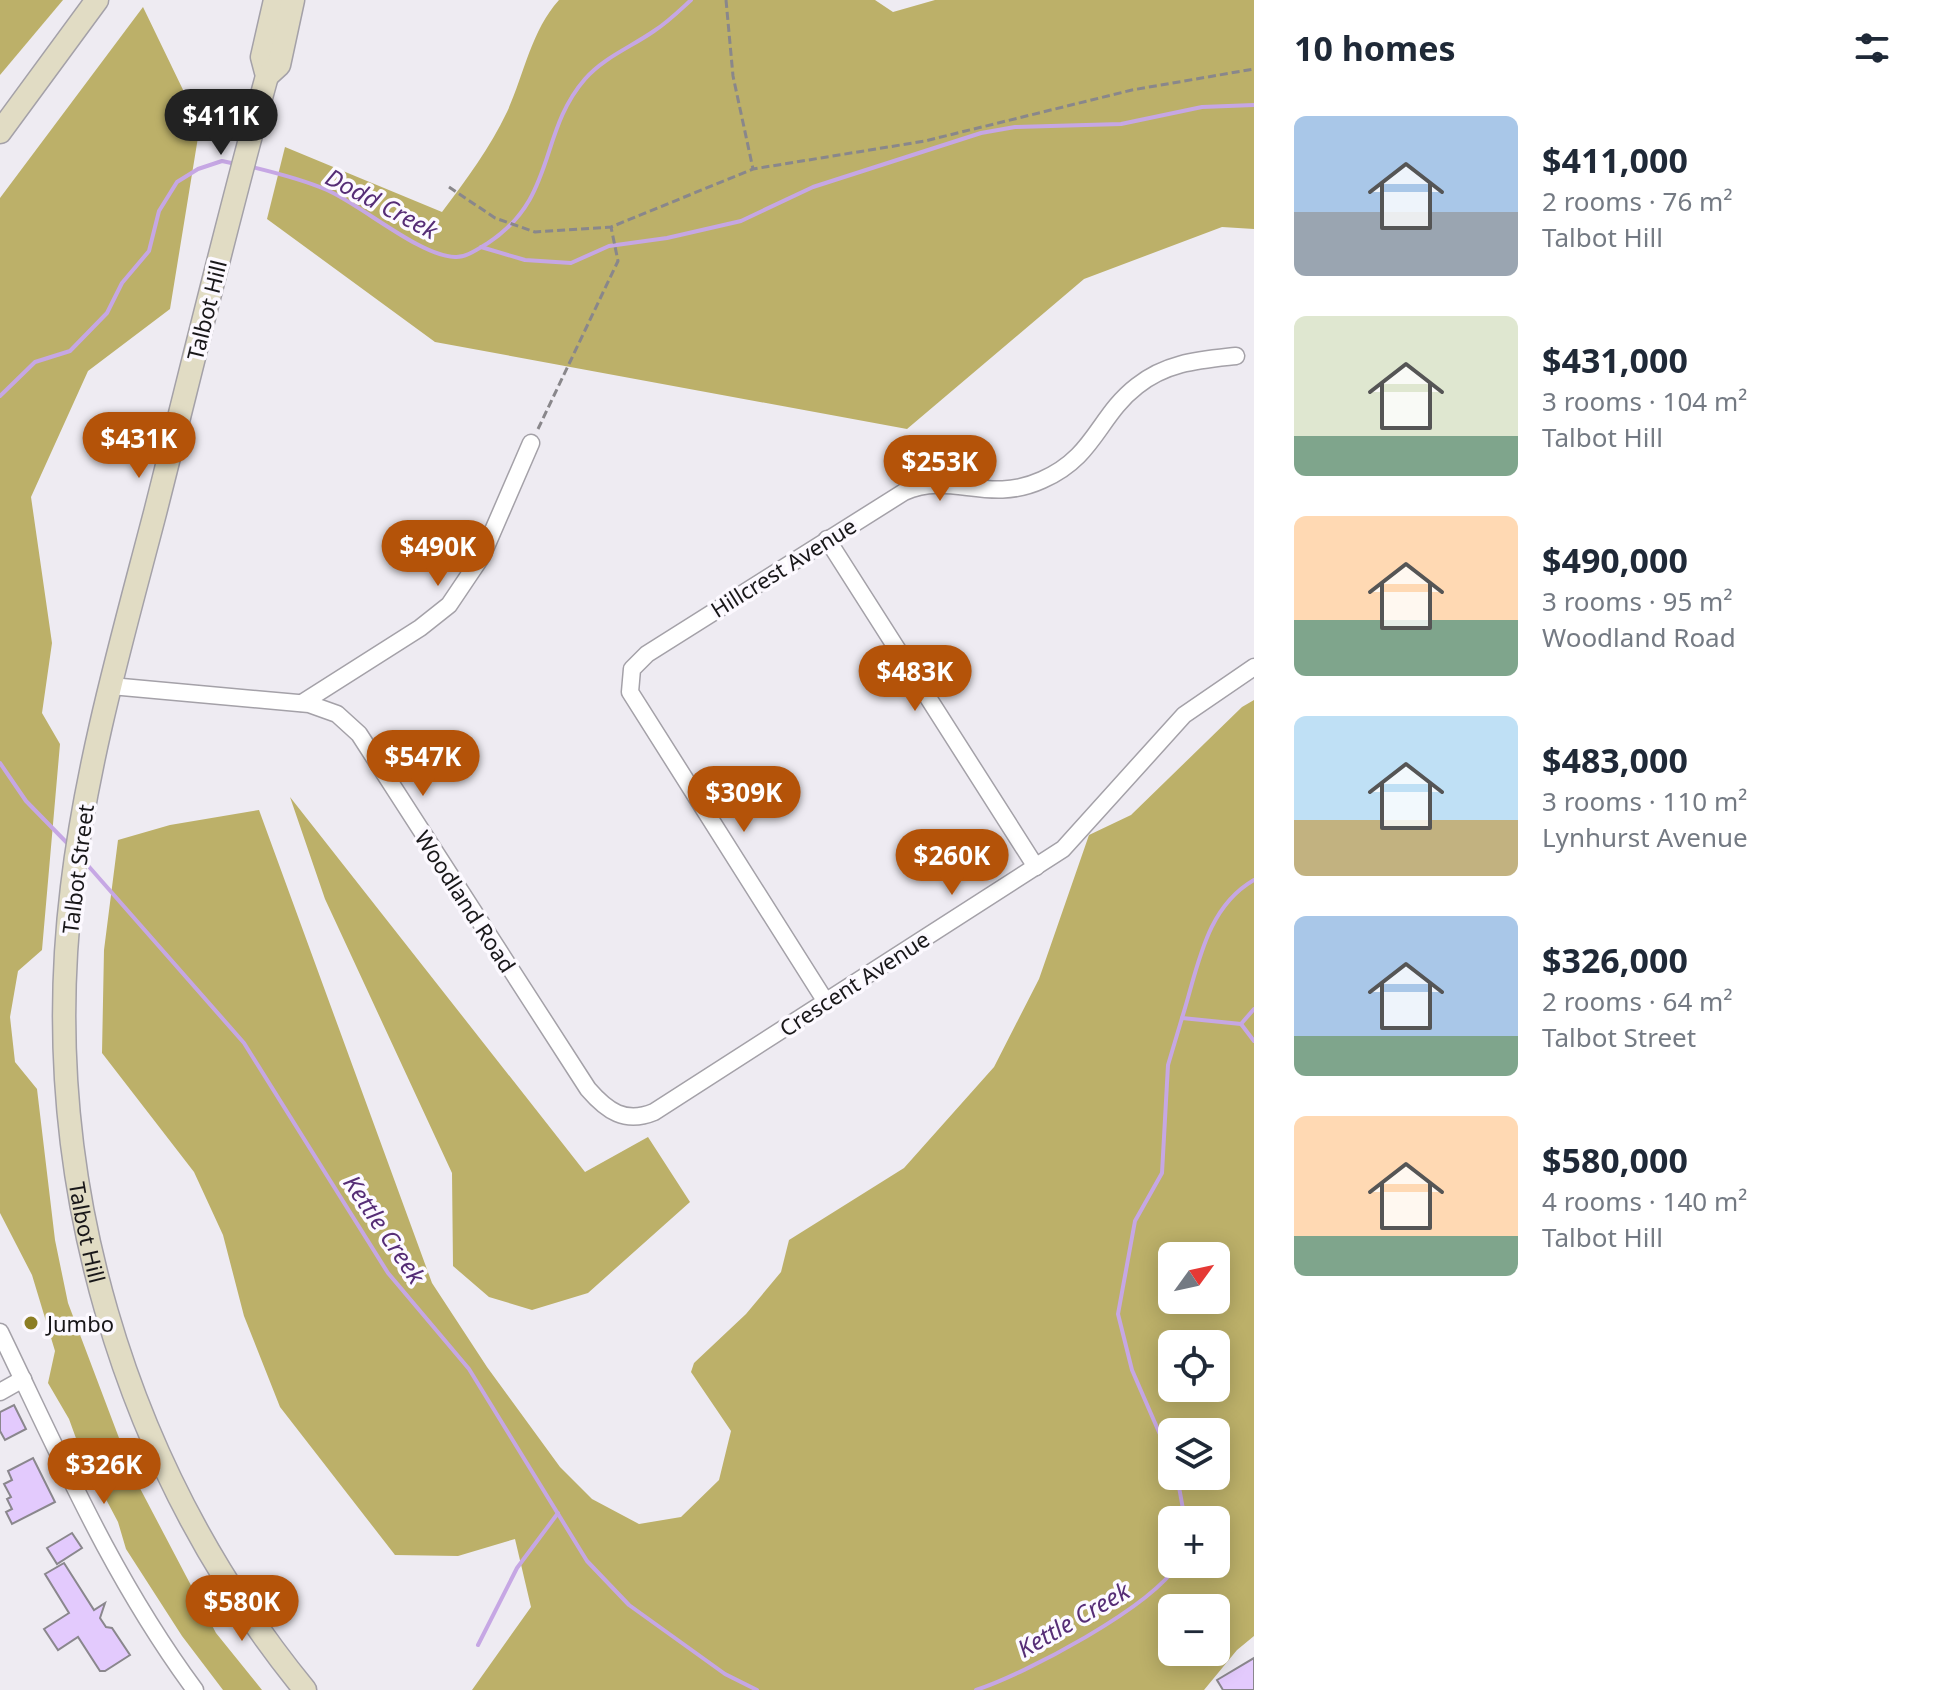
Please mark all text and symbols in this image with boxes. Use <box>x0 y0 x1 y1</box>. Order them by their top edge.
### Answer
text: 10 homes <box>1294 25 1456 71</box>
icon: filters <box>1850 26 1894 70</box>
pin: $411K <box>165 89 277 157</box>
text: $411K <box>183 97 259 133</box>
text: $411,000 <box>1542 137 1688 183</box>
icon: home <box>1358 148 1454 244</box>
water label: Dodd Creek <box>320 160 445 247</box>
text: 2 rooms · 76 m² <box>1542 183 1732 219</box>
text: Talbot Hill <box>1542 219 1663 255</box>
street label: Talbot Hill <box>179 257 233 363</box>
text: $431,000 <box>1542 337 1688 383</box>
icon: home <box>1358 348 1454 444</box>
text: 3 rooms · 104 m² <box>1542 383 1747 419</box>
pin: $431K <box>83 412 195 480</box>
text: Talbot Hill <box>1542 419 1663 455</box>
text: $431K <box>101 420 177 456</box>
pin: $253K <box>884 435 996 503</box>
text: $253K <box>902 443 978 479</box>
street label: Hillcrest Avenue <box>704 510 862 624</box>
pin: $490K <box>382 520 494 588</box>
text: $490K <box>400 528 476 564</box>
text: $490,000 <box>1542 537 1688 583</box>
icon: home <box>1358 548 1454 644</box>
text: 3 rooms · 95 m² <box>1542 583 1732 619</box>
text: Woodland Road <box>1542 619 1736 655</box>
pin: $483K <box>859 645 971 713</box>
text: $483K <box>877 653 953 689</box>
pin: $547K <box>367 730 479 798</box>
text: $483,000 <box>1542 737 1688 783</box>
text: $547K <box>385 738 461 774</box>
icon: home <box>1358 748 1454 844</box>
pin: $309K <box>688 766 800 834</box>
text: $309K <box>706 774 782 810</box>
text: 3 rooms · 110 m² <box>1542 783 1747 819</box>
street label: Talbot Street <box>54 802 100 936</box>
text: Lynhurst Avenue <box>1542 819 1748 855</box>
street label: Woodland Road <box>409 824 523 978</box>
pin: $260K <box>896 829 1008 897</box>
text: $260K <box>914 837 990 873</box>
street label: Crescent Avenue <box>773 923 935 1043</box>
text: $326,000 <box>1542 937 1688 983</box>
icon: home <box>1358 948 1454 1044</box>
text: 2 rooms · 64 m² <box>1542 983 1732 1019</box>
text: Talbot Street <box>1542 1019 1696 1055</box>
text: $580,000 <box>1542 1137 1688 1183</box>
icon: home <box>1358 1148 1454 1244</box>
water label: Kettle Creek <box>336 1168 434 1291</box>
street label: Talbot Hill <box>63 1180 113 1286</box>
text: 4 rooms · 140 m² <box>1542 1183 1747 1219</box>
text: Talbot Hill <box>1542 1219 1663 1255</box>
north arrow <box>1158 1242 1230 1314</box>
map controls <box>1158 1242 1230 1666</box>
place label: Jumbo <box>45 1308 114 1338</box>
marker: Jumbo <box>22 1314 40 1332</box>
button: locate <box>1158 1330 1230 1402</box>
button: layers <box>1158 1418 1230 1490</box>
pin: $326K <box>48 1438 160 1506</box>
text: $326K <box>66 1446 142 1482</box>
button: + <box>1158 1506 1230 1578</box>
water label: Kettle Creek <box>1011 1573 1136 1664</box>
pin: $580K <box>186 1575 298 1643</box>
text: $580K <box>204 1583 280 1619</box>
button: − <box>1158 1594 1230 1666</box>

